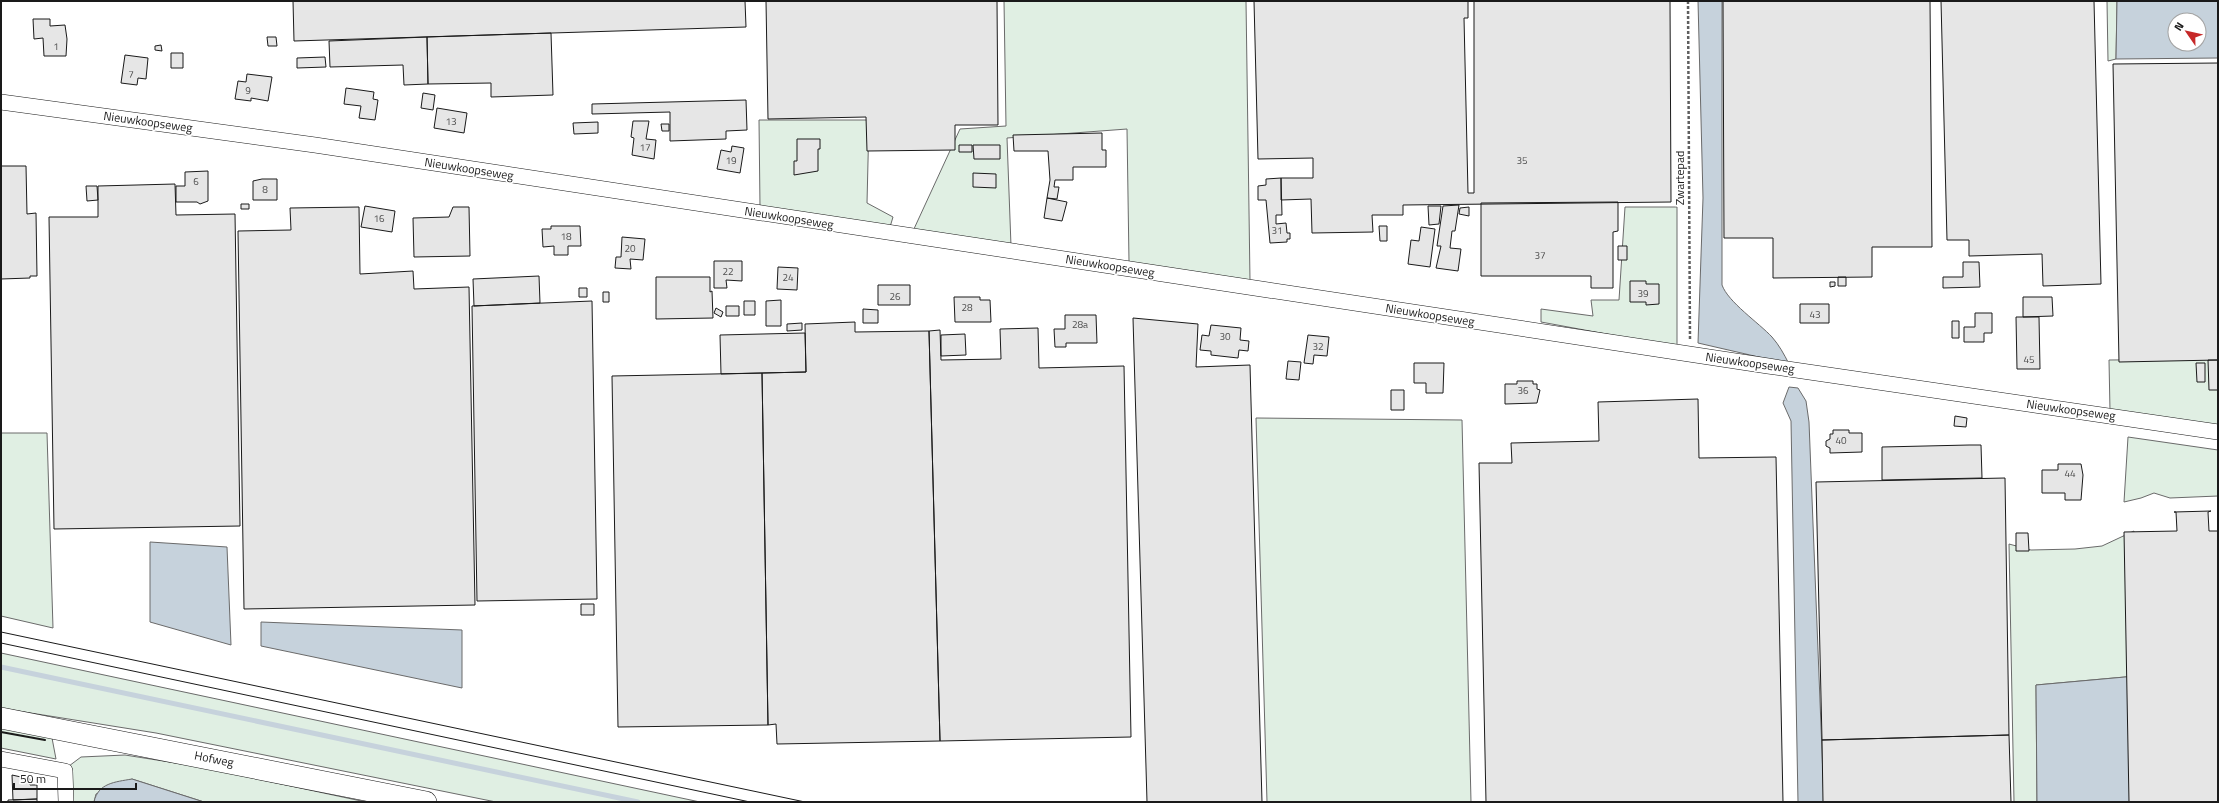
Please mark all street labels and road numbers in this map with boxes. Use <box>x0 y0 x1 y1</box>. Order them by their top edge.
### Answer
street label: Nieuwkoopseweg <box>102 106 194 137</box>
street label: Zwartepad <box>1670 151 1689 205</box>
street label: Nieuwkoopseweg <box>423 152 515 185</box>
street label: Nieuwkoopseweg <box>743 201 835 234</box>
street label: Nieuwkoopseweg <box>1064 249 1156 282</box>
street label: Nieuwkoopseweg <box>1384 298 1476 331</box>
street label: Nieuwkoopseweg <box>1704 347 1796 378</box>
street label: Nieuwkoopseweg <box>2025 394 2117 425</box>
street label: Hofweg <box>193 745 235 772</box>

